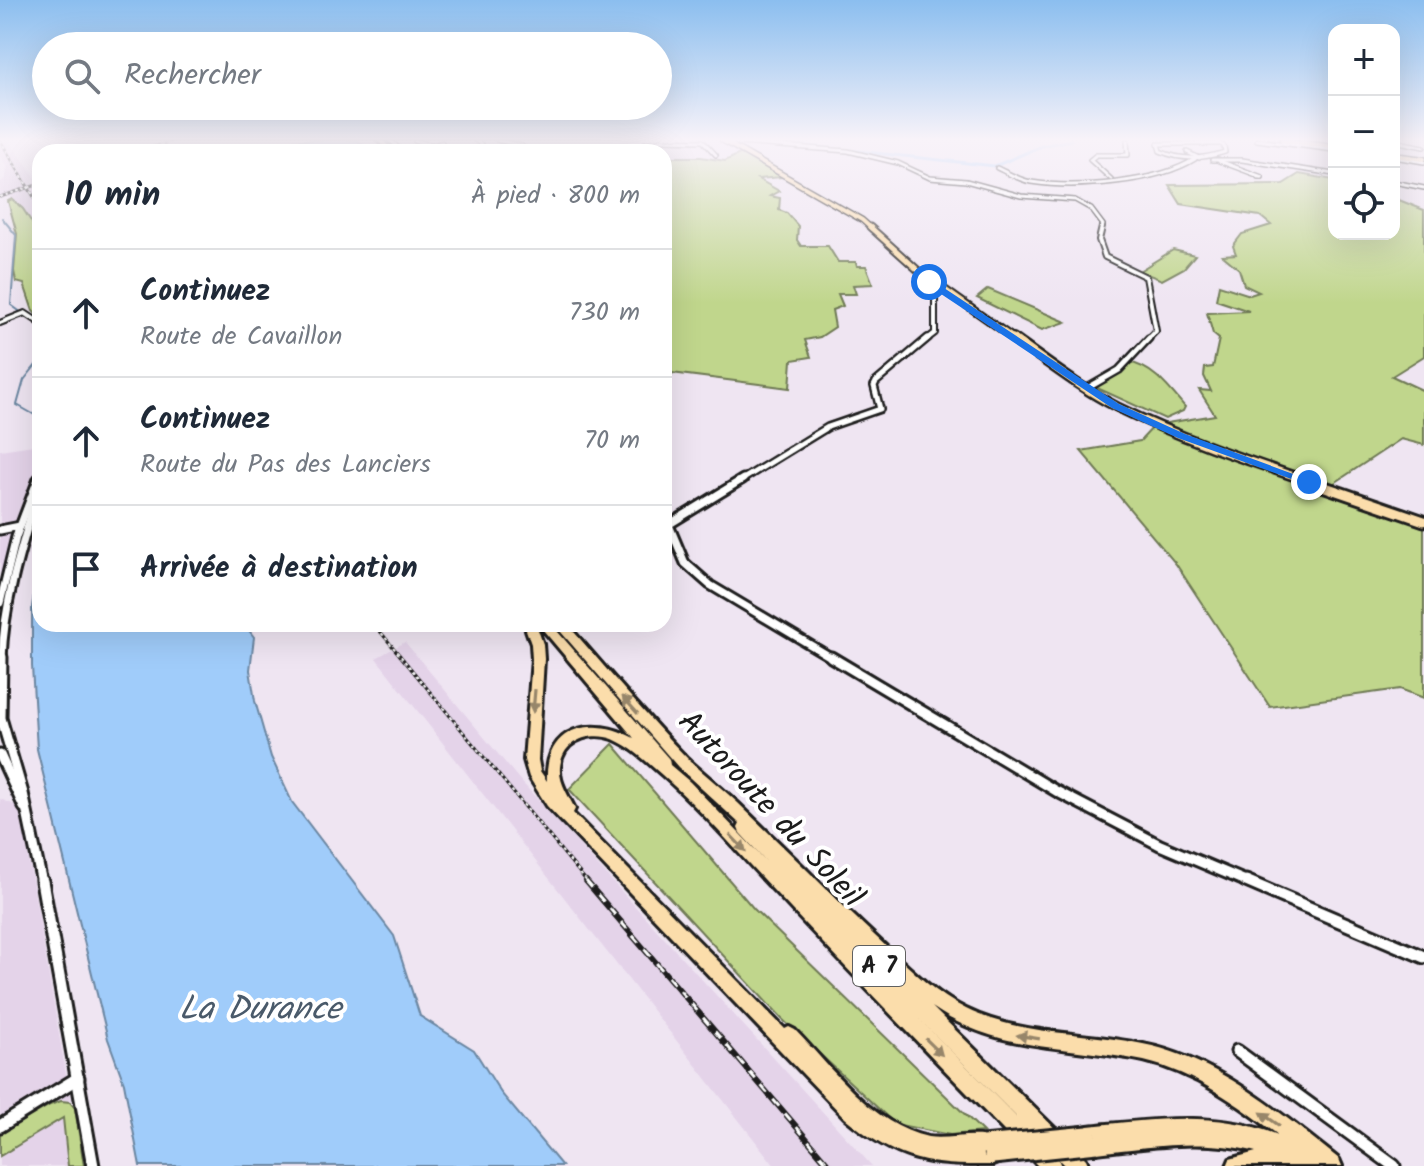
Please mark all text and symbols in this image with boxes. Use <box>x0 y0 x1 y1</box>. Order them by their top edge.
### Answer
map controls <box>1328 24 1400 240</box>
button: + <box>1328 24 1400 96</box>
search box <box>32 32 672 120</box>
text: Rechercher <box>124 52 261 100</box>
icon: search <box>60 54 104 98</box>
button: − <box>1328 96 1400 168</box>
button: locate <box>1328 168 1400 240</box>
text: 10 min <box>64 169 160 223</box>
text: À pied · 800 m <box>471 175 640 217</box>
route start <box>911 264 947 300</box>
text: Continuez <box>140 268 270 316</box>
icon: ahead <box>64 291 108 335</box>
text: 730 m <box>569 292 640 334</box>
text: Route de Cavaillon <box>140 316 342 358</box>
text: Continuez <box>140 396 270 444</box>
icon: ahead <box>64 419 108 463</box>
text: 70 m <box>584 420 640 462</box>
text: Route du Pas des Lanciers <box>140 444 431 486</box>
route end <box>1291 464 1327 500</box>
text: Arrivée à destination <box>140 545 418 593</box>
icon: arrive <box>64 547 108 591</box>
one-way arrow <box>527 689 540 714</box>
one-way arrow <box>622 696 640 715</box>
street label: Autoroute du Soleil <box>664 699 876 921</box>
one-way arrow <box>728 833 747 852</box>
road number: A 7 <box>853 946 905 986</box>
water label: La Durance <box>179 983 345 1037</box>
one-way arrow <box>1016 1030 1041 1042</box>
one-way arrow <box>924 1037 943 1056</box>
one-way arrow <box>1260 1112 1281 1127</box>

